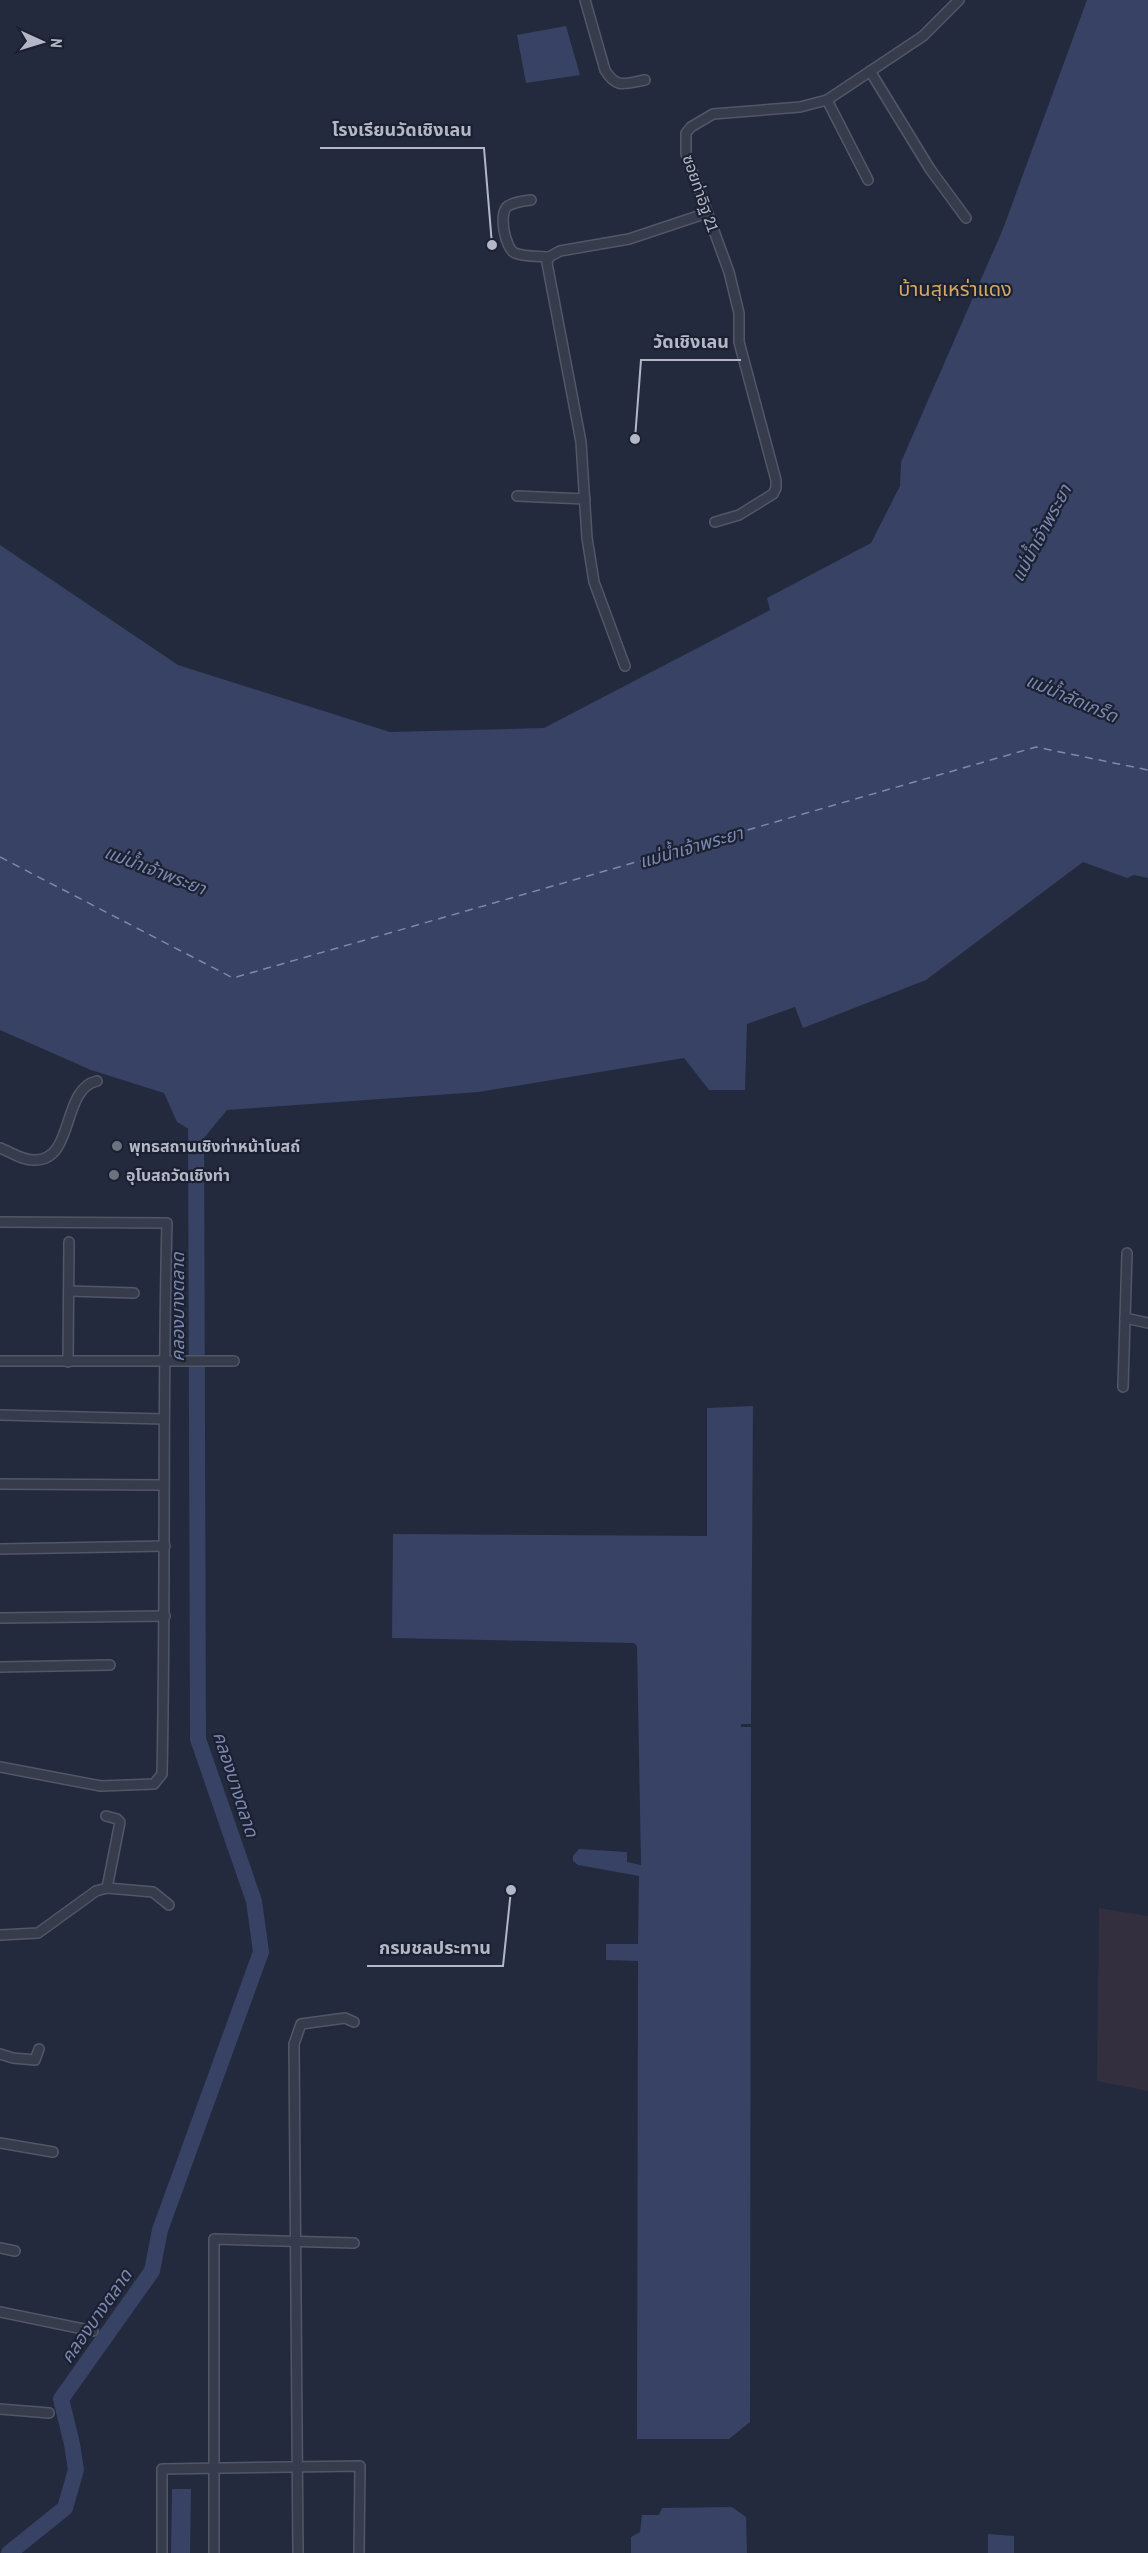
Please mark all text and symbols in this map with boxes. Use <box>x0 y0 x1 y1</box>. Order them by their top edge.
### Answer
north arrow <box>12 12 72 72</box>
text: N <box>46 38 68 49</box>
callout: โรงเรียนวัดเชิงเลน <box>320 112 484 148</box>
text: โรงเรียนวัดเชิงเลน <box>332 117 472 142</box>
street label: ซอยท่าอิฐ 21 <box>678 152 725 235</box>
district label: บ้านสุเหร่าแดง <box>898 275 1012 302</box>
callout: วัดเชิงเลน <box>641 324 741 360</box>
text: วัดเชิงเลน <box>653 329 729 354</box>
water label: แม่น้ำเจ้าพระยา <box>1005 479 1077 586</box>
water label: แม่น้ำลัดเกร็ด <box>1022 668 1122 729</box>
water label: แม่น้ำเจ้าพระยา <box>636 820 746 874</box>
water label: แม่น้ำเจ้าพระยา <box>101 839 210 901</box>
place label: พุทธสถานเชิงท่าหน้าโบสถ์ <box>129 1135 300 1157</box>
marker: พุทธสถานเชิงท่าหน้าโบสถ์ <box>110 1139 124 1153</box>
place label: อุโบสถวัดเชิงท่า <box>126 1164 230 1186</box>
marker: อุโบสถวัดเชิงท่า <box>107 1168 121 1182</box>
water label: คลองบางตลาด <box>165 1251 190 1362</box>
water label: คลองบางตลาด <box>207 1728 265 1841</box>
callout: กรมชลประทาน <box>367 1930 503 1966</box>
text: กรมชลประทาน <box>379 1935 491 1960</box>
water label: คลองบางตลาด <box>54 2263 138 2368</box>

